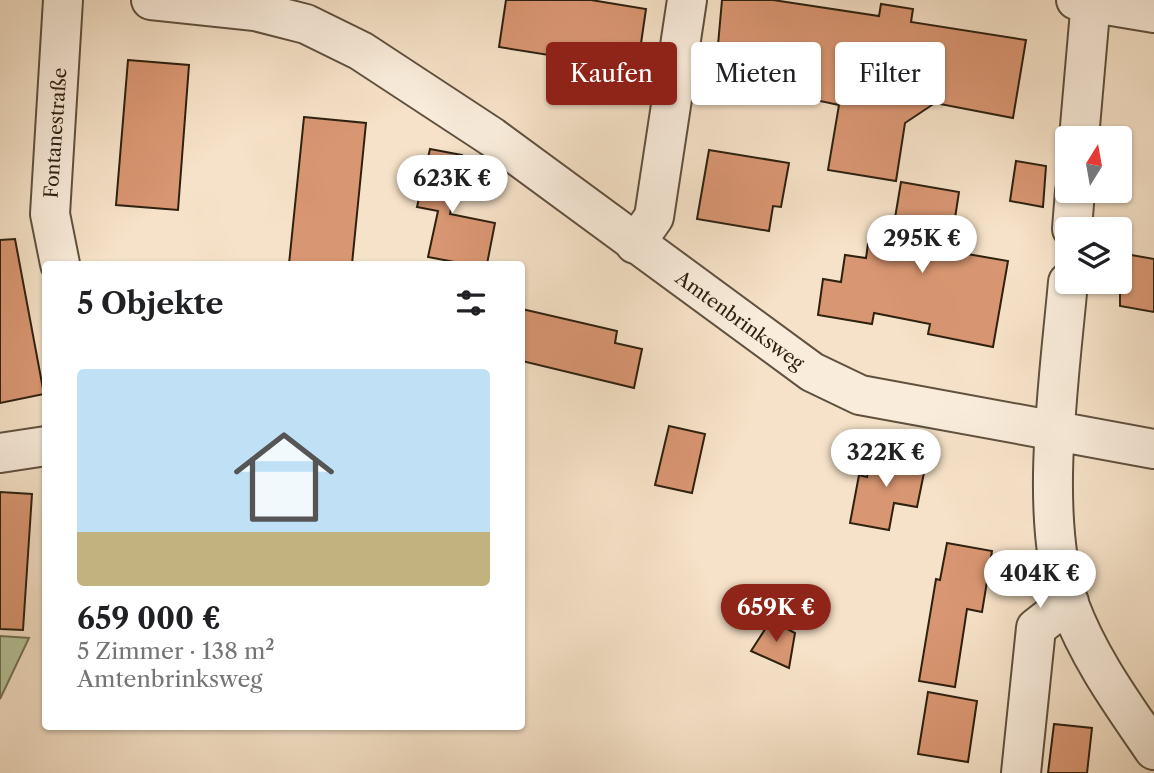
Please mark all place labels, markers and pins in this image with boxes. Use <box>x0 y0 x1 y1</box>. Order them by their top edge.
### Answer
pin: 623K € <box>395 156 509 215</box>
pin: 295K € <box>865 216 979 275</box>
pin: 322K € <box>829 430 943 489</box>
pin: 404K € <box>983 550 1097 610</box>
pin: 659K € <box>719 584 833 644</box>

